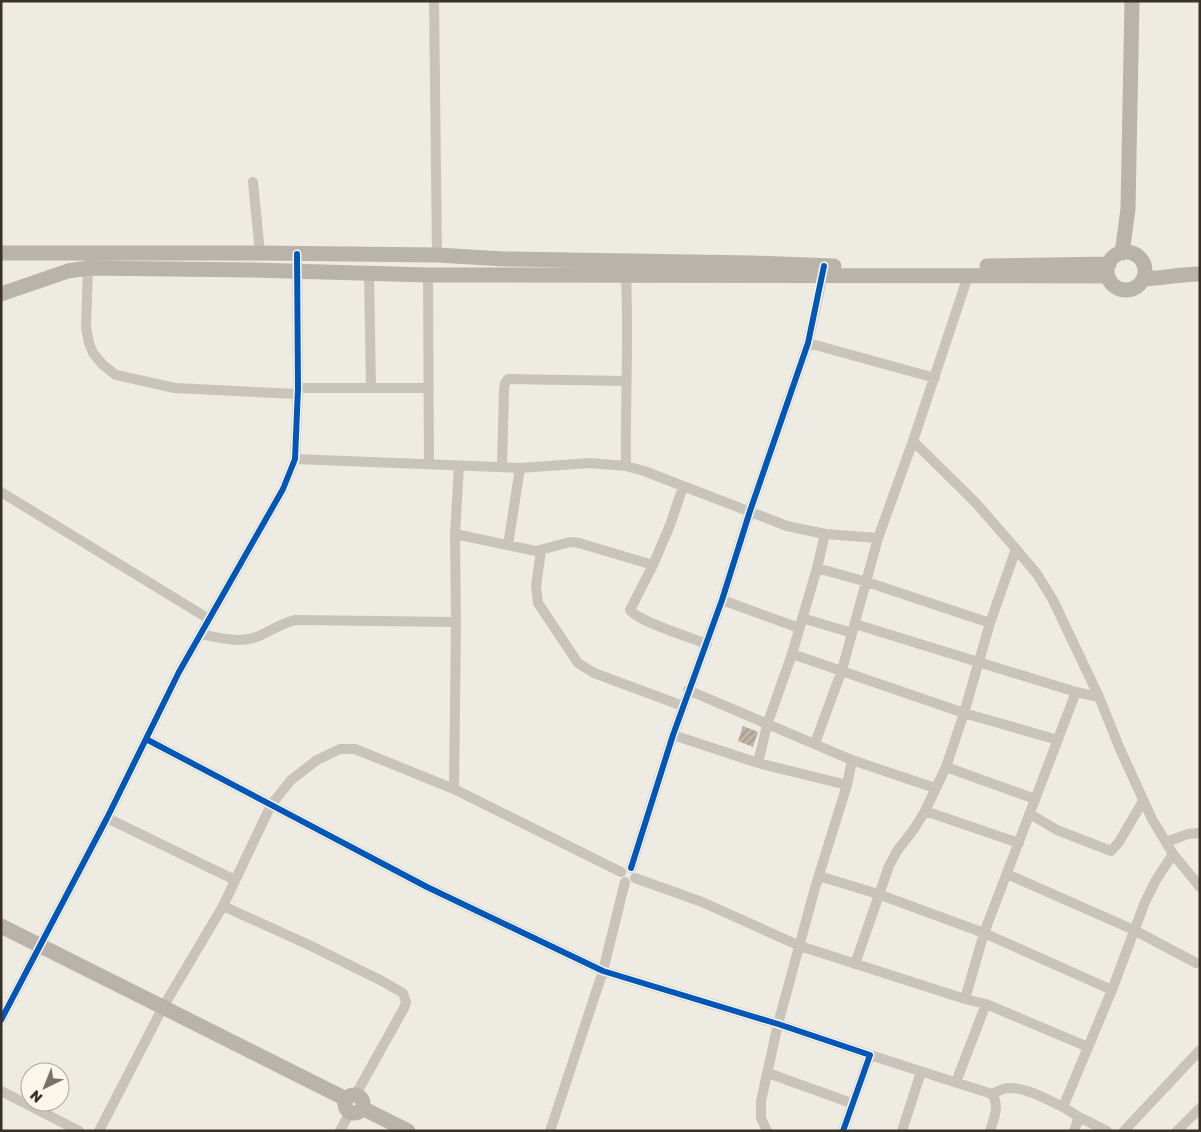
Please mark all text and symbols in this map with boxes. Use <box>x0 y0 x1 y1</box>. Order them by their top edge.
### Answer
north arrow <box>20 1062 70 1112</box>
text: N <box>26 1087 45 1107</box>

